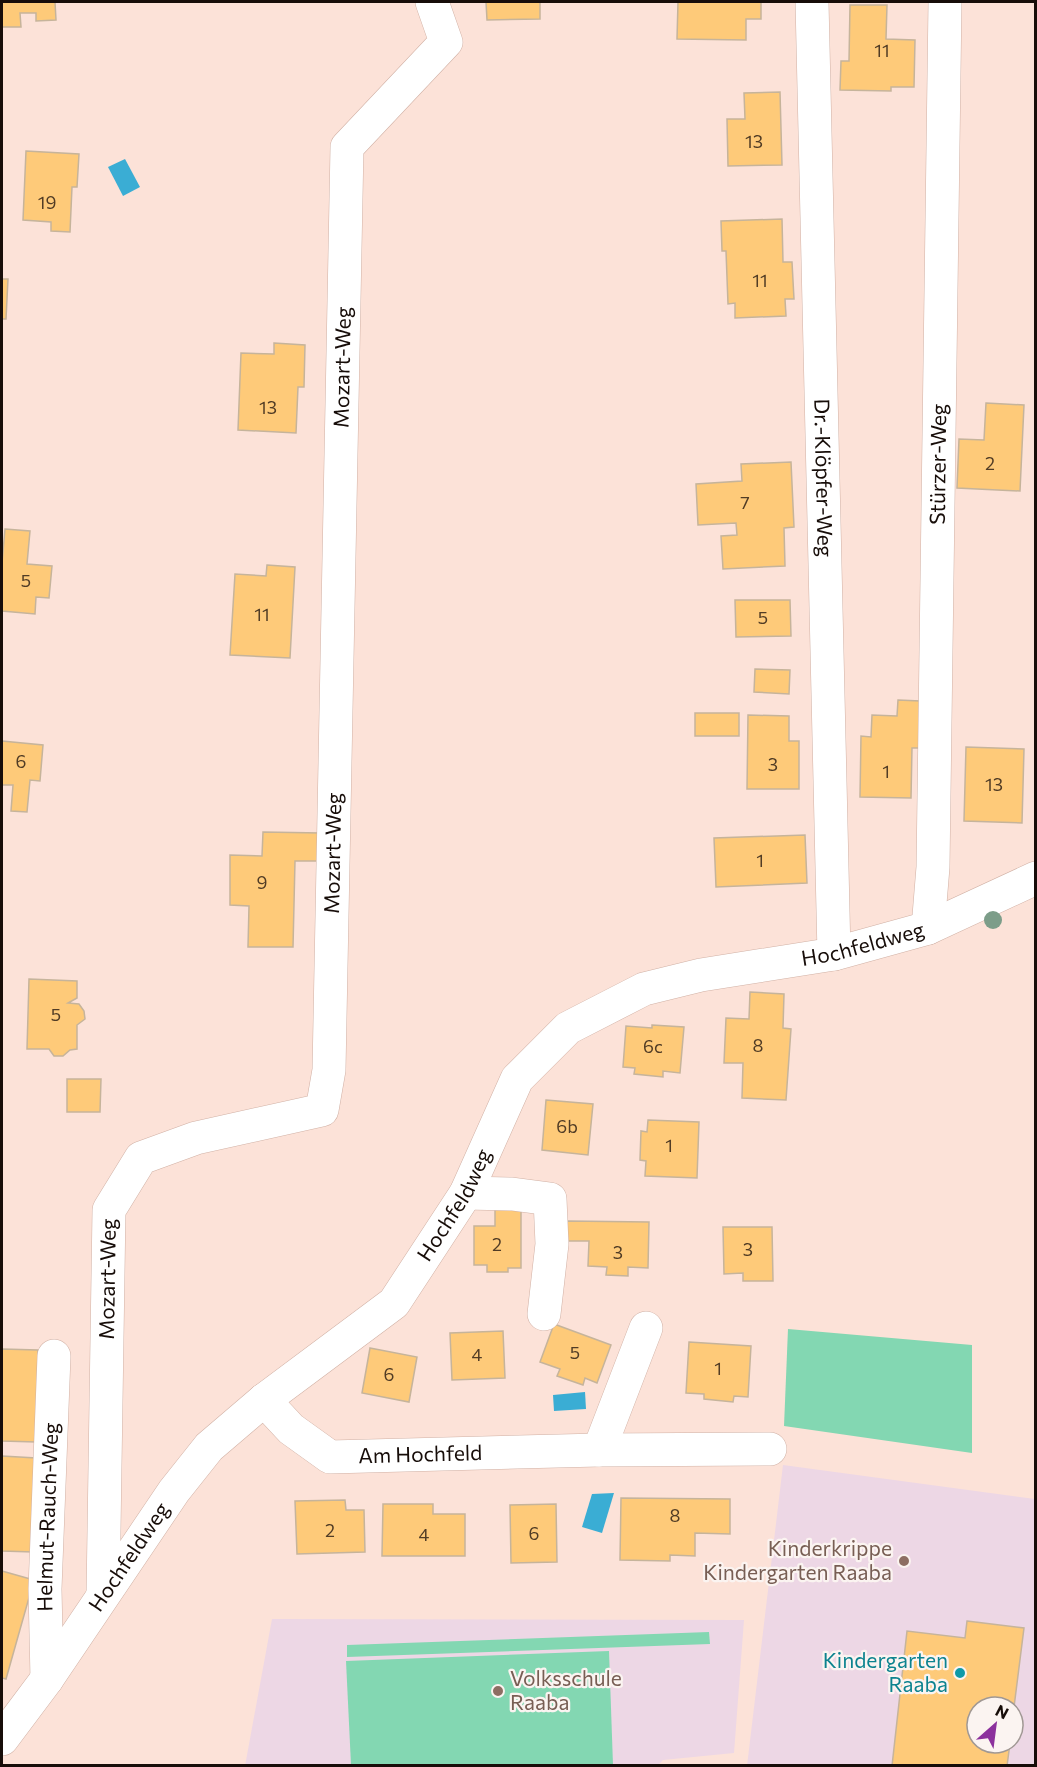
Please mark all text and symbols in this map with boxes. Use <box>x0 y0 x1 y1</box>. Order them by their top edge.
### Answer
house number: 11 <box>874 39 890 61</box>
house number: 13 <box>745 130 763 152</box>
house number: 19 <box>38 191 56 213</box>
house number: 11 <box>752 269 768 291</box>
street label: Mozart-Weg <box>328 307 355 428</box>
house number: 13 <box>259 396 277 418</box>
street label: Dr.-Klöpfer-Weg <box>810 398 839 557</box>
street label: Stürzer-Weg <box>924 404 950 525</box>
house number: 2 <box>985 452 995 474</box>
house number: 7 <box>740 491 750 513</box>
house number: 5 <box>21 569 31 591</box>
house number: 11 <box>254 603 270 625</box>
house number: 5 <box>758 606 768 628</box>
house number: 6 <box>16 750 26 772</box>
house number: 3 <box>768 753 778 775</box>
house number: 1 <box>882 760 890 782</box>
house number: 13 <box>985 773 1003 795</box>
street label: Mozart-Weg <box>318 792 345 914</box>
house number: 1 <box>756 849 764 871</box>
house number: 9 <box>257 871 267 893</box>
street label: Hochfeldweg <box>799 916 927 970</box>
house number: 5 <box>51 1003 61 1025</box>
house number: 8 <box>753 1034 764 1056</box>
house number: 6c <box>643 1035 663 1057</box>
house number: 6b <box>556 1115 578 1137</box>
house number: 1 <box>665 1134 673 1156</box>
street label: Hochfeldweg <box>411 1144 495 1265</box>
street label: Mozart-Weg <box>93 1218 120 1340</box>
house number: 2 <box>492 1233 502 1255</box>
house number: 3 <box>743 1238 753 1260</box>
house number: 3 <box>613 1241 623 1263</box>
house number: 5 <box>570 1341 580 1363</box>
house number: 4 <box>472 1343 483 1365</box>
house number: 1 <box>714 1357 722 1379</box>
house number: 6 <box>384 1363 394 1385</box>
street label: Helmut-Rauch-Weg <box>31 1422 62 1612</box>
street label: Am Hochfeld <box>358 1439 483 1467</box>
street label: Hochfeldweg <box>82 1497 174 1616</box>
house number: 8 <box>670 1504 681 1526</box>
house number: 2 <box>325 1519 335 1541</box>
house number: 6 <box>529 1522 539 1544</box>
house number: 4 <box>419 1523 430 1545</box>
place label: Kinderkrippe Kindergarten Raaba <box>703 1535 892 1584</box>
marker: Kinderkrippe Kindergarten Raaba <box>897 1554 911 1568</box>
place label: Kindergarten Raaba <box>823 1647 948 1696</box>
place label: Volksschule Raaba <box>510 1665 622 1714</box>
marker: Kindergarten Raaba <box>953 1666 967 1680</box>
marker: Volksschule Raaba <box>491 1684 505 1698</box>
north arrow <box>965 1695 1025 1755</box>
text: N <box>993 1700 1012 1723</box>

